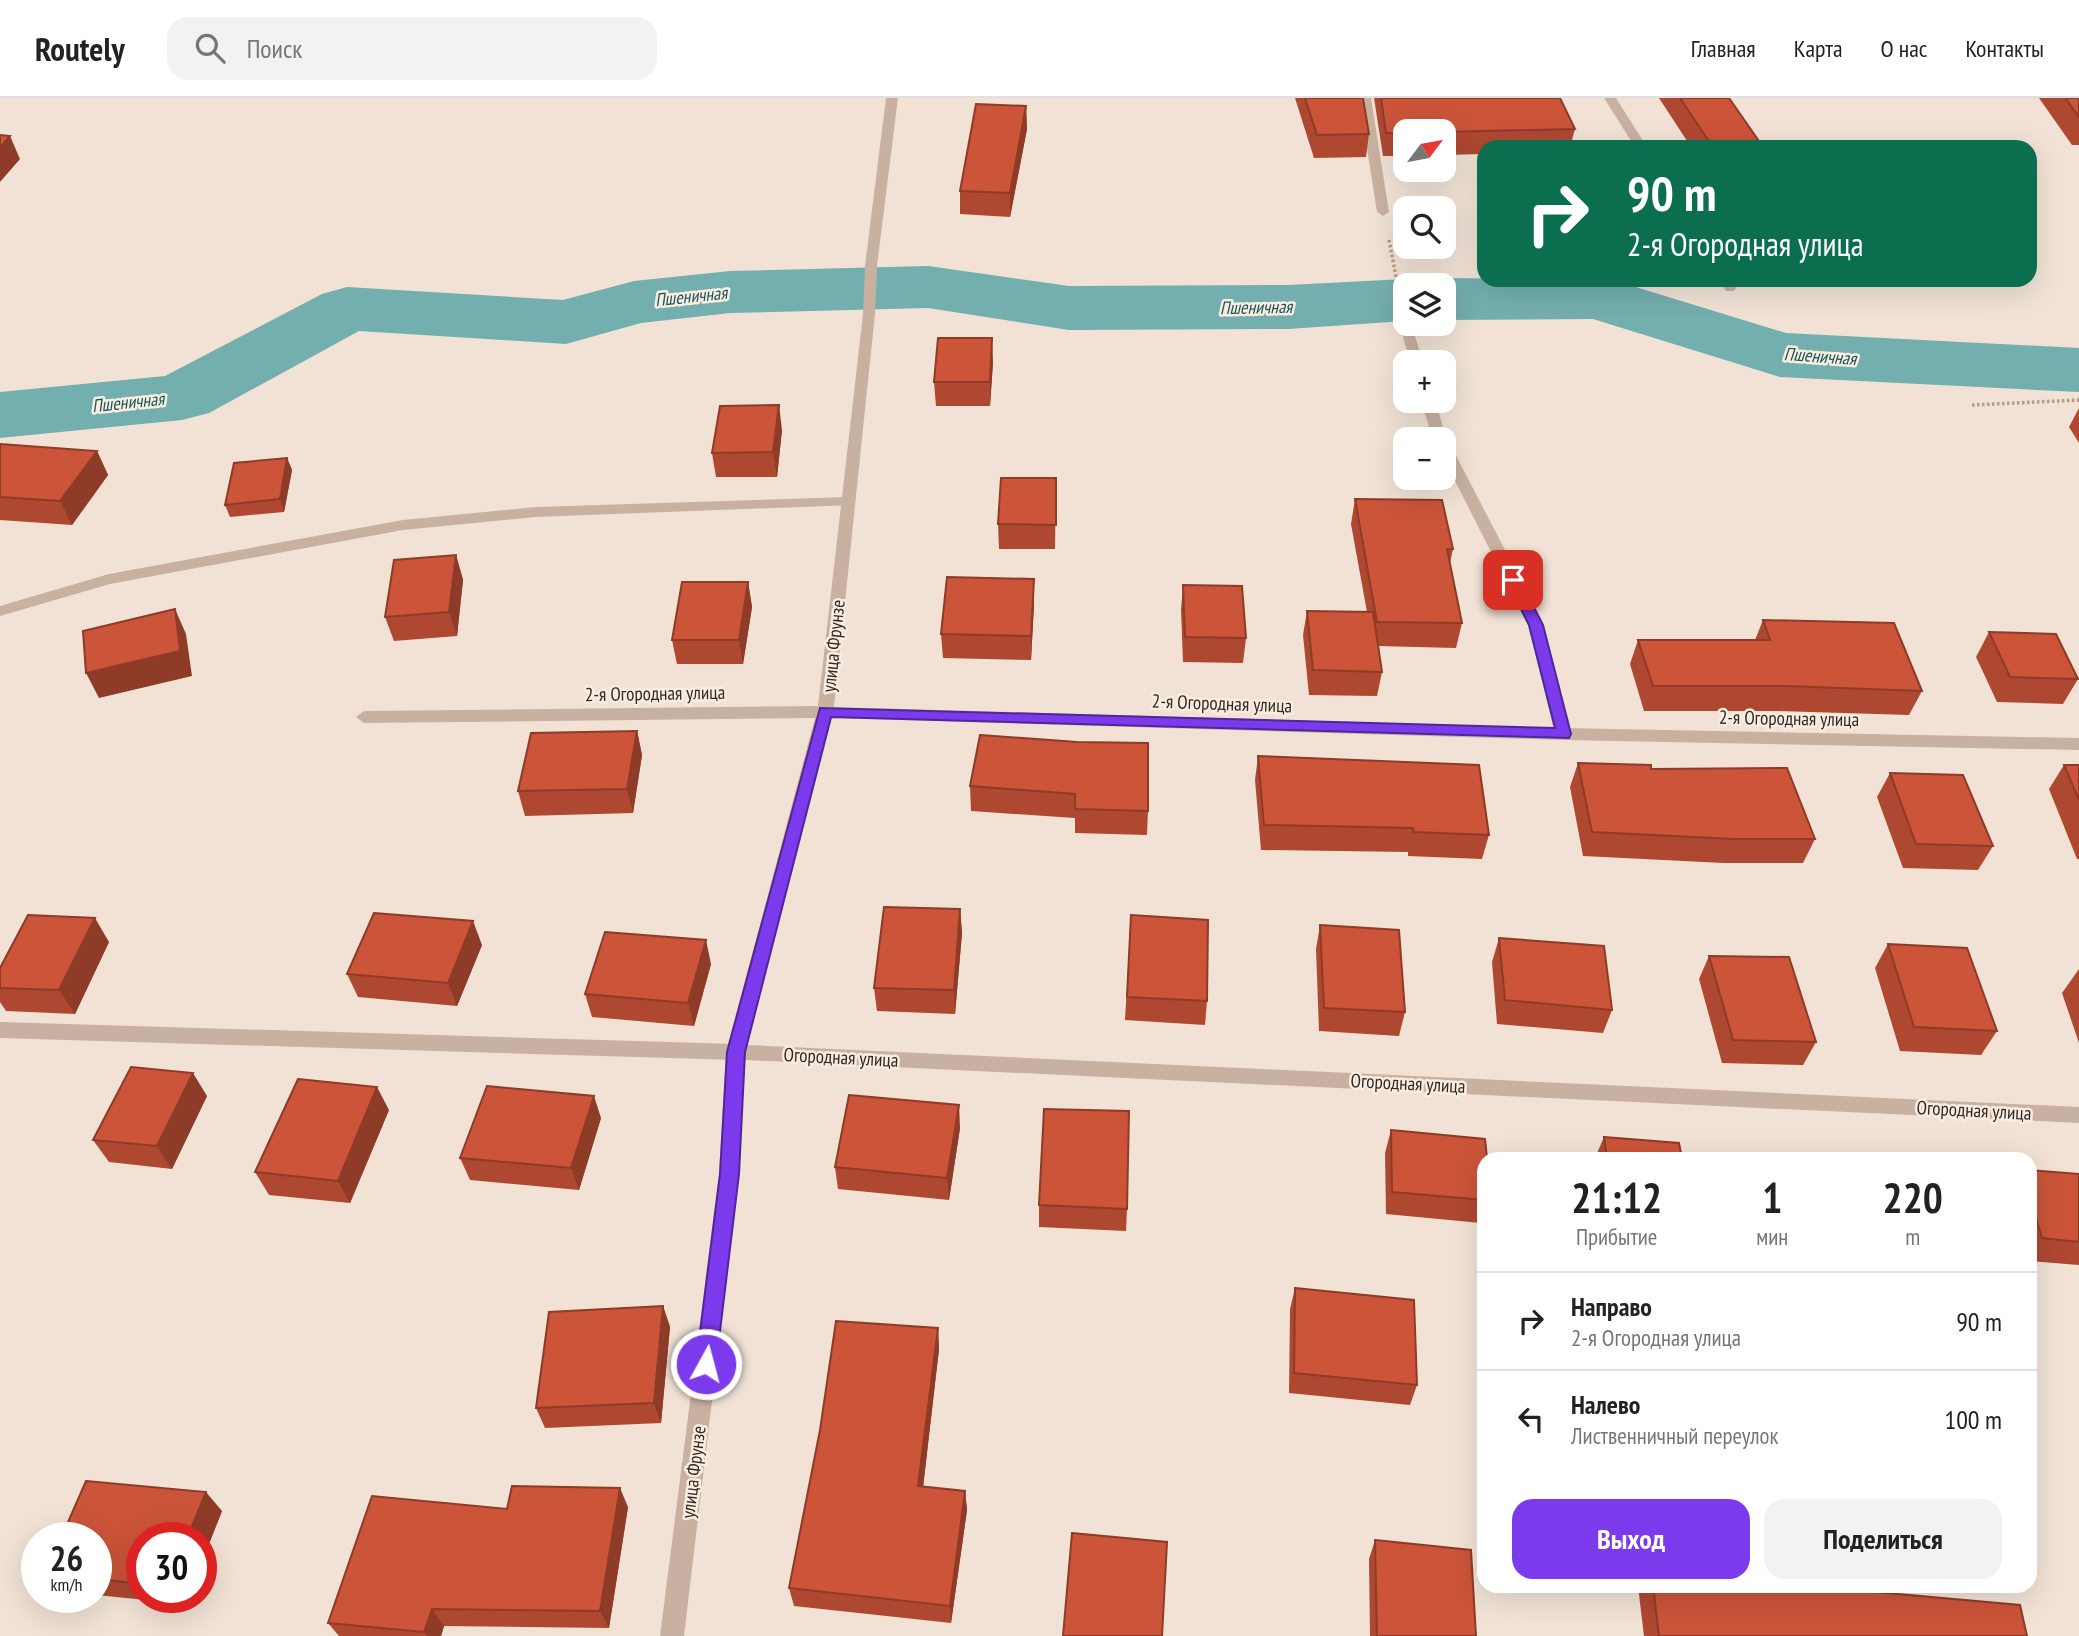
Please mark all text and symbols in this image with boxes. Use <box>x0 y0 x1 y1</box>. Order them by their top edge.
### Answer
search box <box>167 17 657 80</box>
text: Routely <box>35 27 125 70</box>
icon: search <box>191 29 229 67</box>
text: Поиск <box>247 32 302 65</box>
text: Главная <box>1691 33 1756 64</box>
text: Карта <box>1794 33 1843 64</box>
text: О нас <box>1881 33 1927 64</box>
text: Контакты <box>1965 33 2044 64</box>
north arrow <box>1393 119 1456 182</box>
map controls <box>1393 119 1456 490</box>
text: 90 m <box>1627 161 1716 225</box>
icon: right <box>1512 168 1603 259</box>
button: search <box>1393 196 1456 259</box>
text: 2-я Огородная улица <box>1627 223 1863 265</box>
button: layers <box>1393 273 1456 336</box>
water label: Пшеничная <box>654 281 730 311</box>
water label: Пшеничная <box>1220 295 1294 319</box>
water label: Пшеничная <box>1783 342 1859 370</box>
button: + <box>1393 350 1456 413</box>
water label: Пшеничная <box>91 387 167 417</box>
button: − <box>1393 427 1456 490</box>
pin <box>1483 550 1543 610</box>
icon: arrive <box>1494 561 1532 599</box>
street label: улица Фрунзе <box>816 598 850 694</box>
street label: 2-я Огородная улица <box>585 680 725 706</box>
street label: 2-я Огородная улица <box>1151 689 1293 717</box>
street label: 2-я Огородная улица <box>1719 705 1859 731</box>
street label: Огородная улица <box>783 1042 899 1072</box>
street label: Огородная улица <box>1350 1068 1466 1098</box>
street label: Огородная улица <box>1916 1095 2032 1125</box>
text: 21:12 <box>1571 1170 1662 1225</box>
text: 1 <box>1762 1170 1782 1225</box>
text: 220 <box>1883 1170 1943 1225</box>
text: Прибытие <box>1576 1222 1657 1251</box>
text: мин <box>1756 1222 1788 1251</box>
text: m <box>1905 1222 1920 1251</box>
text: Направо <box>1571 1290 1652 1323</box>
icon: right <box>1512 1302 1550 1340</box>
text: 90 m <box>1956 1305 2002 1338</box>
text: 2-я Огородная улица <box>1571 1323 1741 1352</box>
position arrow <box>669 1327 743 1401</box>
text: Налево <box>1571 1388 1640 1421</box>
icon: left <box>1512 1400 1550 1438</box>
text: 100 m <box>1944 1403 2002 1436</box>
text: Лиственничный переулок <box>1571 1421 1778 1450</box>
street label: улица Фрунзе <box>675 1424 711 1520</box>
button: Выход <box>1512 1499 1750 1579</box>
button: Поделиться <box>1764 1499 2002 1579</box>
speed limit sign: 30 <box>126 1522 217 1613</box>
text: 26 <box>50 1535 83 1581</box>
text: km/h <box>51 1573 82 1596</box>

